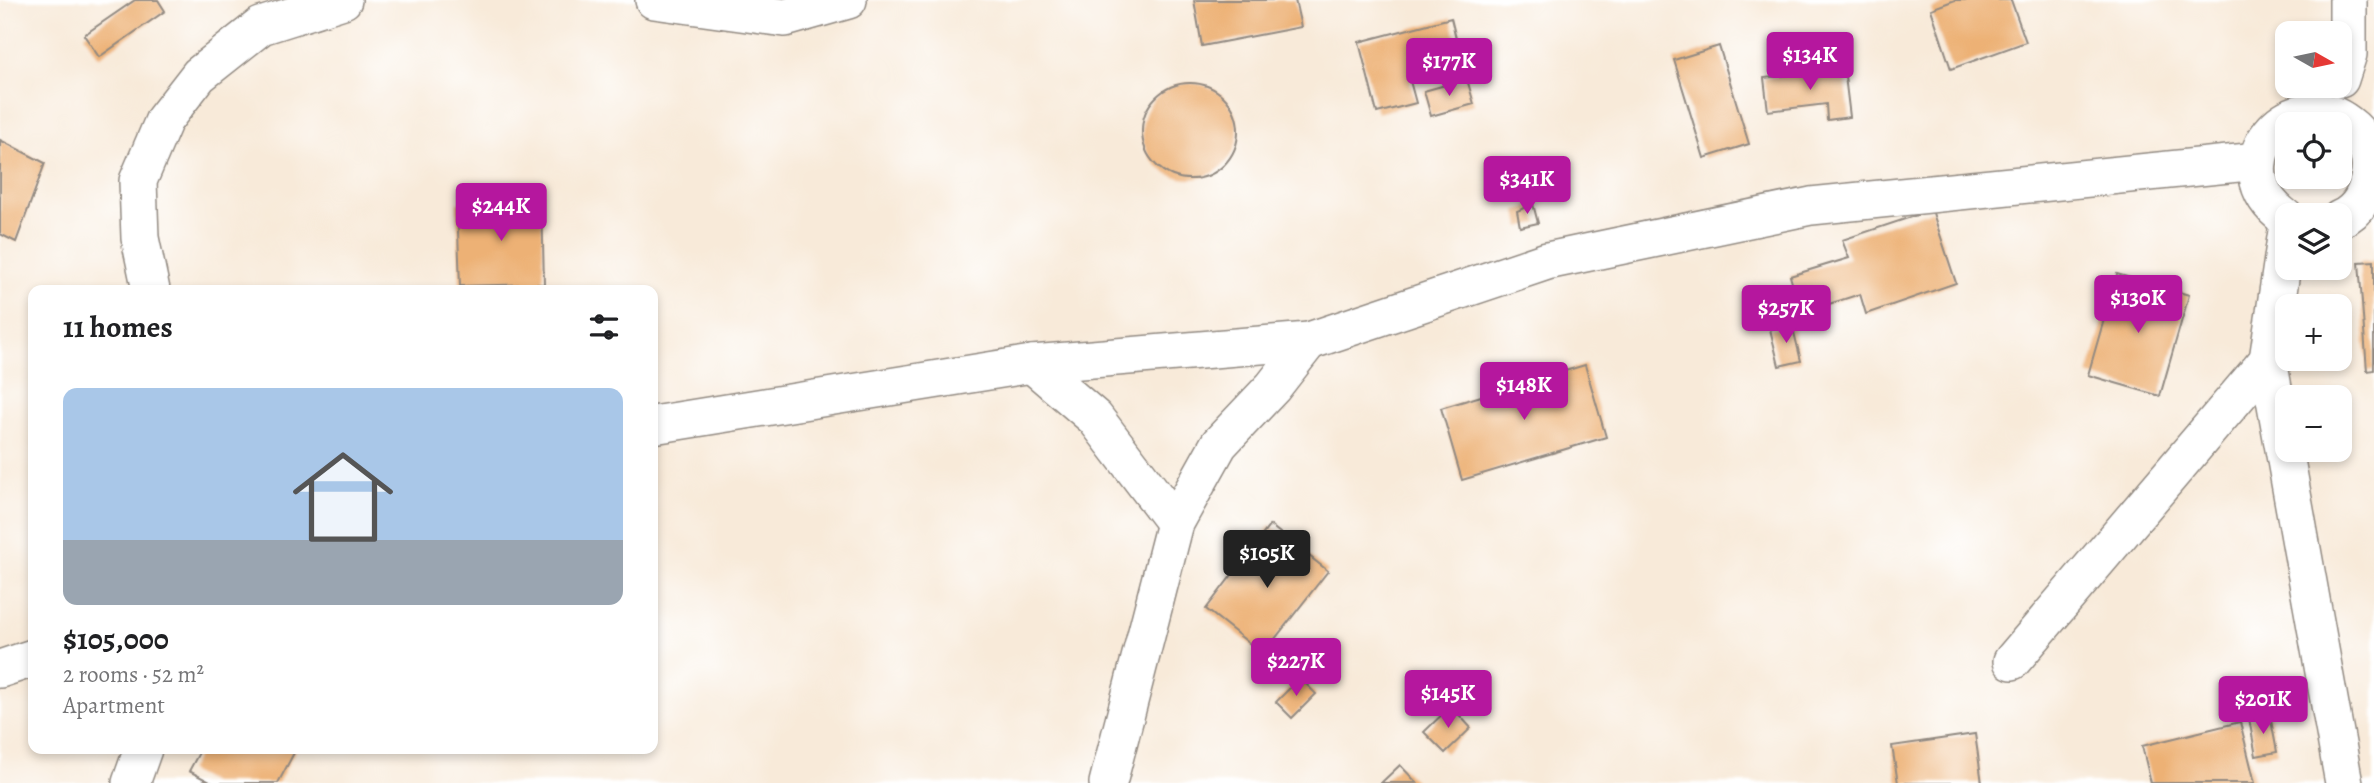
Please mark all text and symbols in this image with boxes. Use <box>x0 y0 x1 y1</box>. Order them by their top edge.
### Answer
north arrow <box>2275 21 2352 98</box>
map controls <box>2275 21 2352 462</box>
pin: $134K <box>1761 32 1859 92</box>
pin: $177K <box>1400 38 1498 98</box>
text: $134K <box>1783 39 1837 70</box>
text: $177K <box>1422 45 1476 76</box>
button: locate <box>2275 112 2352 189</box>
pin: $341K <box>1478 156 1576 216</box>
text: $341K <box>1500 163 1554 194</box>
pin: $244K <box>452 184 550 243</box>
text: $244K <box>472 190 530 221</box>
button: layers <box>2275 203 2352 280</box>
pin: $130K <box>2089 276 2187 335</box>
text: $130K <box>2110 282 2166 313</box>
pin: $257K <box>1737 286 1835 345</box>
text: $257K <box>1758 292 1814 323</box>
button: + <box>2275 294 2352 371</box>
text: 11 homes <box>63 307 173 347</box>
icon: filters <box>585 308 623 346</box>
pin: $148K <box>1475 362 1573 422</box>
text: $148K <box>1496 369 1552 400</box>
button: − <box>2275 385 2352 462</box>
icon: home <box>280 434 406 560</box>
pin: $105K <box>1218 530 1316 590</box>
text: $105K <box>1239 537 1295 568</box>
text: $105,000 <box>63 619 169 659</box>
pin: $227K <box>1247 638 1345 698</box>
text: $227K <box>1267 645 1325 676</box>
text: 2 rooms · 52 m² <box>63 659 204 690</box>
pin: $145K <box>1399 670 1497 730</box>
pin: $201K <box>2214 676 2312 736</box>
text: $145K <box>1421 677 1475 708</box>
text: $201K <box>2235 683 2291 714</box>
text: Apartment <box>63 690 165 721</box>

